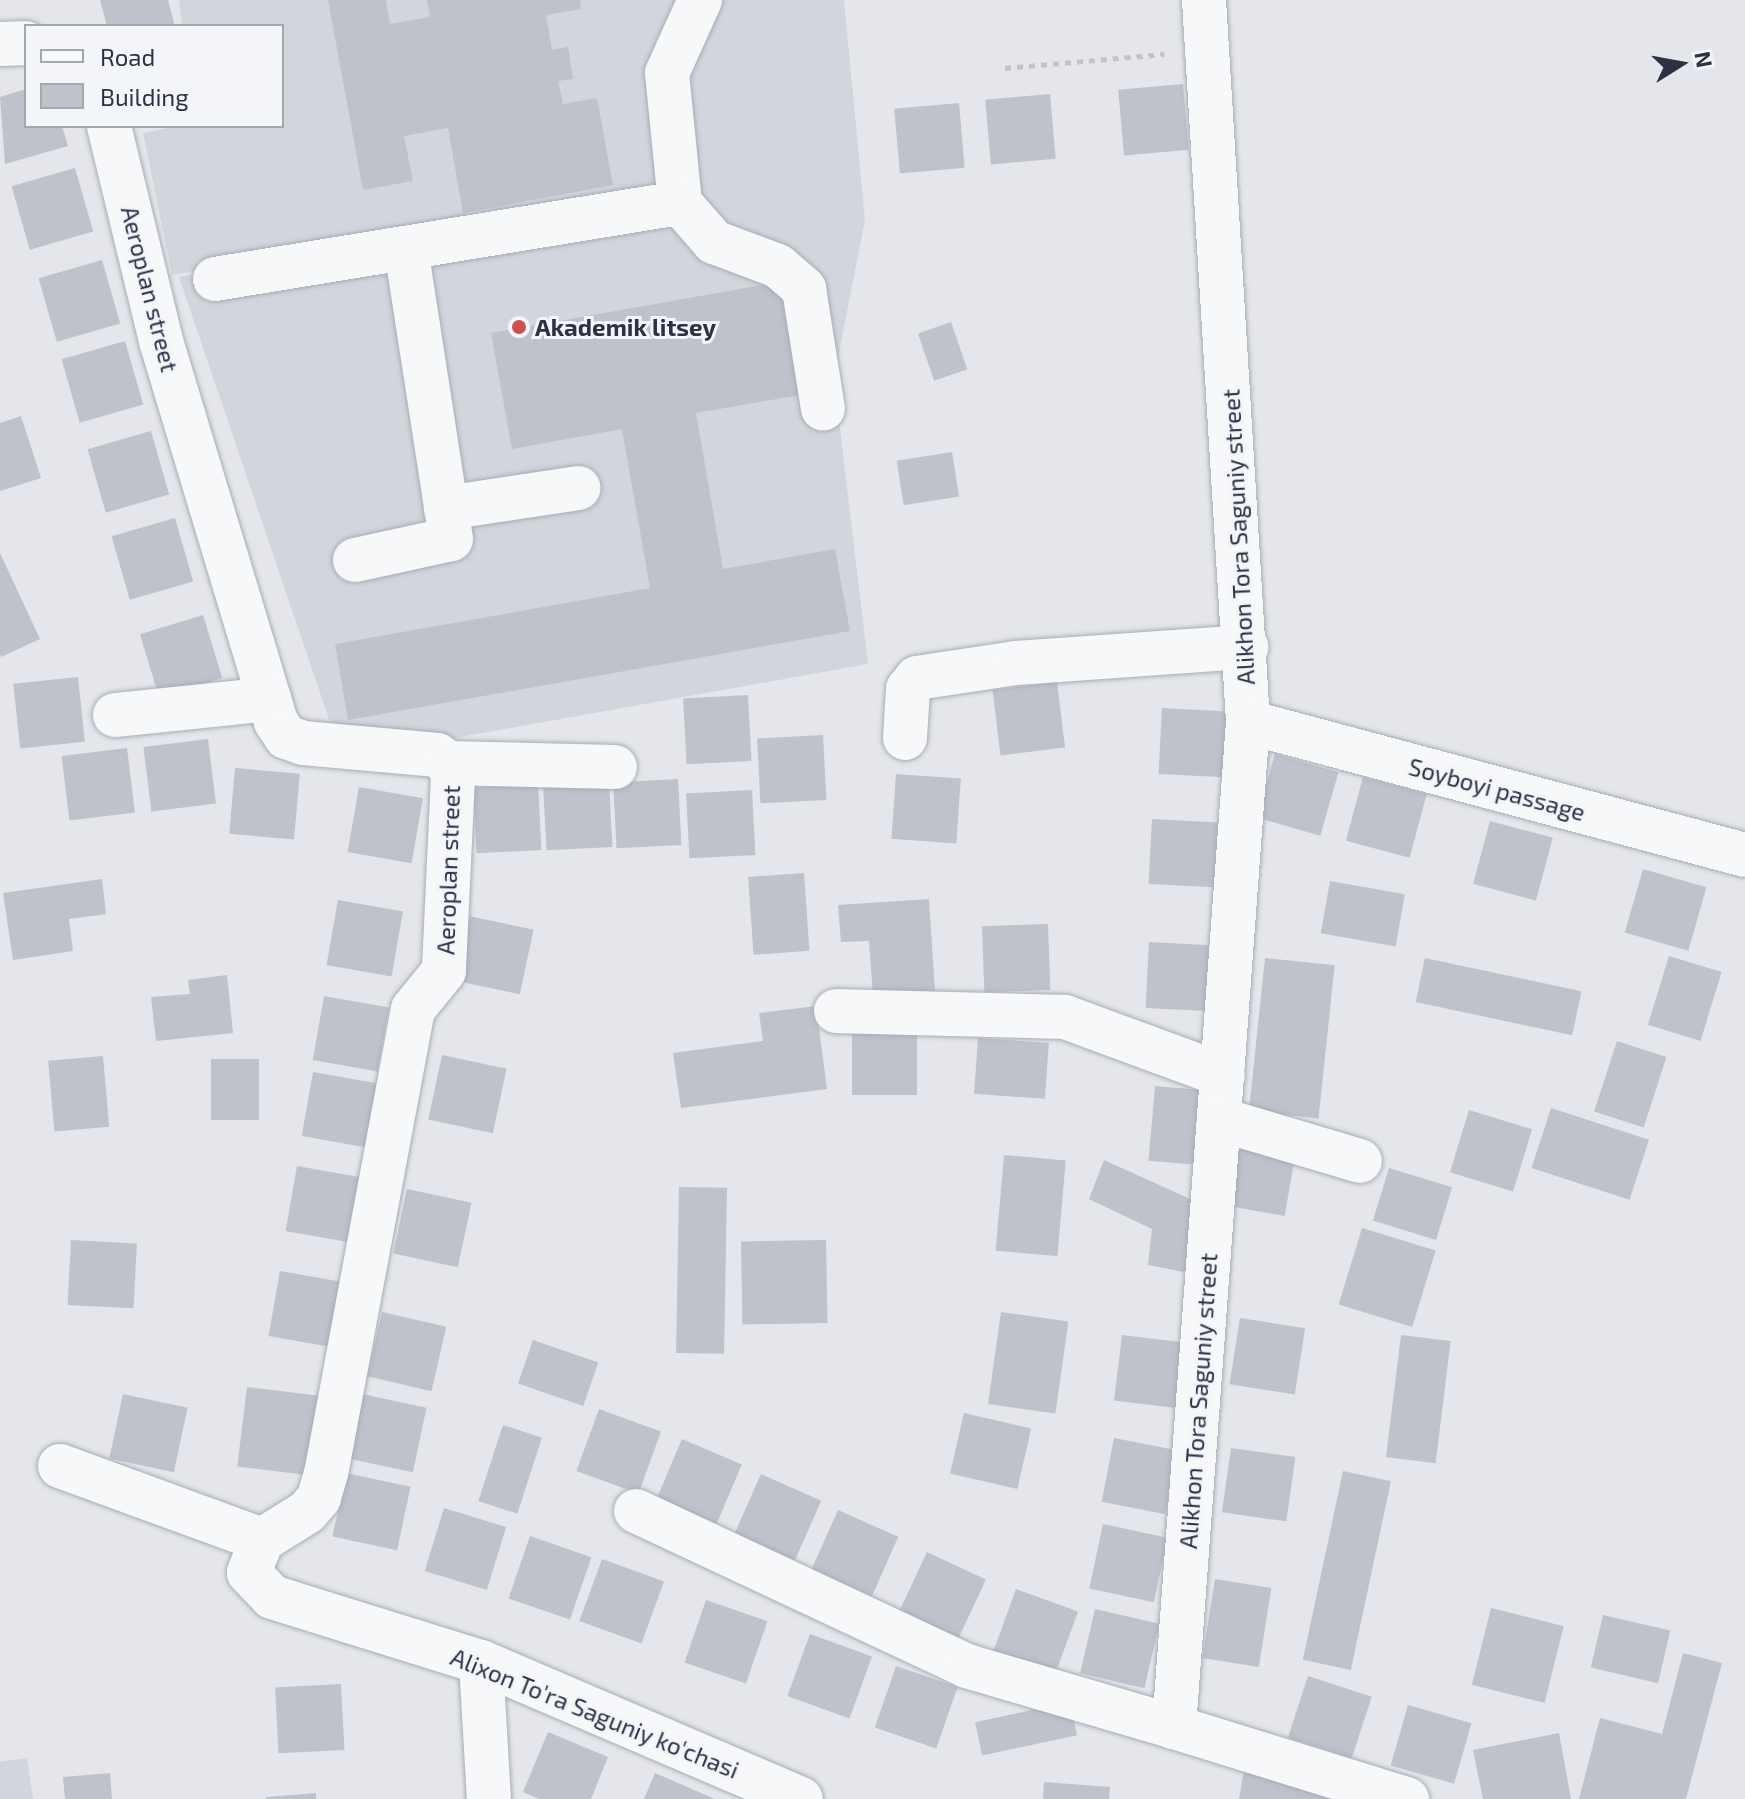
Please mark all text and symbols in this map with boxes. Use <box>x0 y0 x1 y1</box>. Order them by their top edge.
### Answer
legend <box>24 24 284 128</box>
north arrow <box>1641 24 1721 104</box>
text: Road <box>100 42 155 71</box>
text: N <box>1690 49 1719 70</box>
text: Building <box>100 82 189 111</box>
street label: Aeroplan street <box>115 203 185 375</box>
place label: Akademik litsey <box>535 313 716 341</box>
marker: Akademik litsey <box>510 318 528 336</box>
street label: Alikhon Tora Saguniy street <box>1216 388 1260 686</box>
street label: Soyboyi passage <box>1406 752 1588 826</box>
street label: Aeroplan street <box>431 785 465 955</box>
street label: Alikhon Tora Saguniy street <box>1173 1252 1223 1550</box>
street label: Alixon To'ra Saguniy ko'chasi <box>446 1642 744 1784</box>

